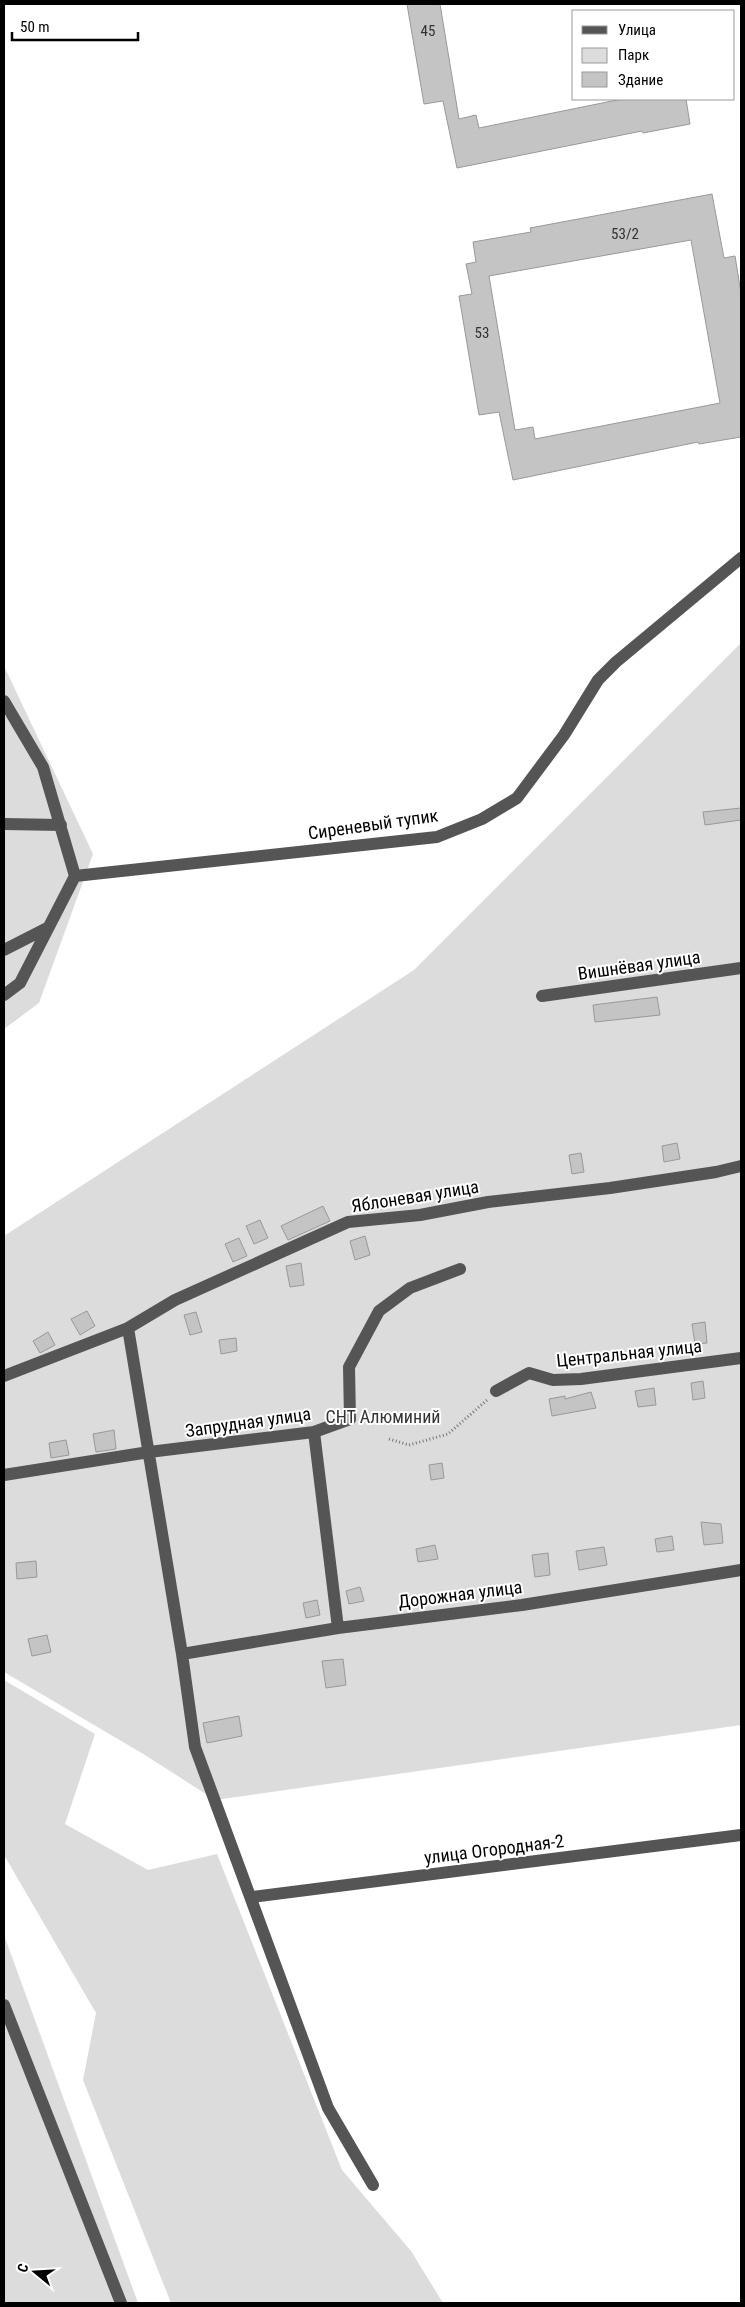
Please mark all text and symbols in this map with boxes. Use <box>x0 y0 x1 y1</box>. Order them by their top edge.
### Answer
scale bar <box>12 10 139 42</box>
legend <box>572 10 735 100</box>
text: 50 m <box>20 18 50 36</box>
text: Улица <box>618 21 656 39</box>
house number: 45 <box>421 22 435 40</box>
text: Парк <box>618 46 649 64</box>
text: Здание <box>618 71 663 89</box>
house number: 53/2 <box>611 225 639 243</box>
house number: 53 <box>475 324 489 342</box>
street label: Сиреневый тупик <box>307 804 440 844</box>
street label: Вишнёвая улица <box>576 946 702 984</box>
street label: Яблоневая улица <box>350 1176 480 1216</box>
street label: Центральная улица <box>555 1335 703 1371</box>
street label: Запрудная улица <box>184 1403 312 1441</box>
park label: СНТ Алюминий <box>326 1406 440 1427</box>
street label: Дорожная улица <box>397 1576 523 1612</box>
street label: улица Огородная-2 <box>423 1830 565 1868</box>
north arrow <box>10 2247 60 2297</box>
text: С <box>14 2262 31 2274</box>

